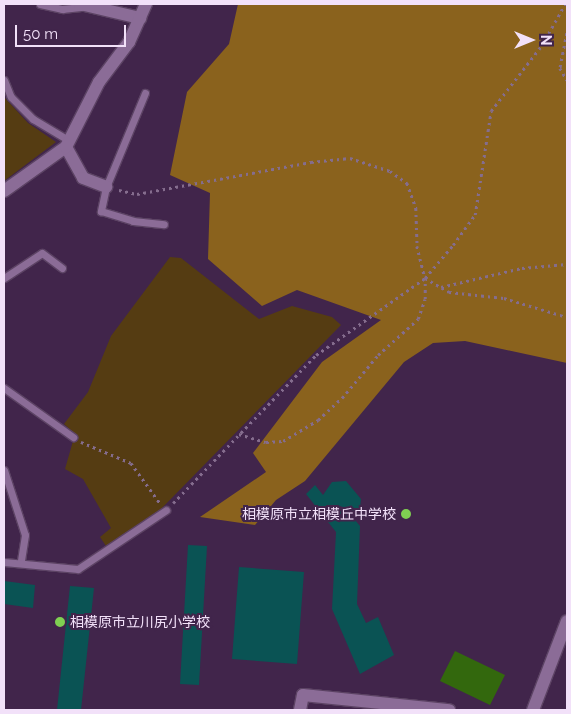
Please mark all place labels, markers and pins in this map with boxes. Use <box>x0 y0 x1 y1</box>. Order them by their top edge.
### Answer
place label: 相模原市立相模丘中学校 <box>242 506 396 522</box>
marker: 相模原市立相模丘中学校 <box>400 508 412 520</box>
place label: 相模原市立川尻小学校 <box>70 614 210 630</box>
marker: 相模原市立川尻小学校 <box>54 616 66 628</box>

